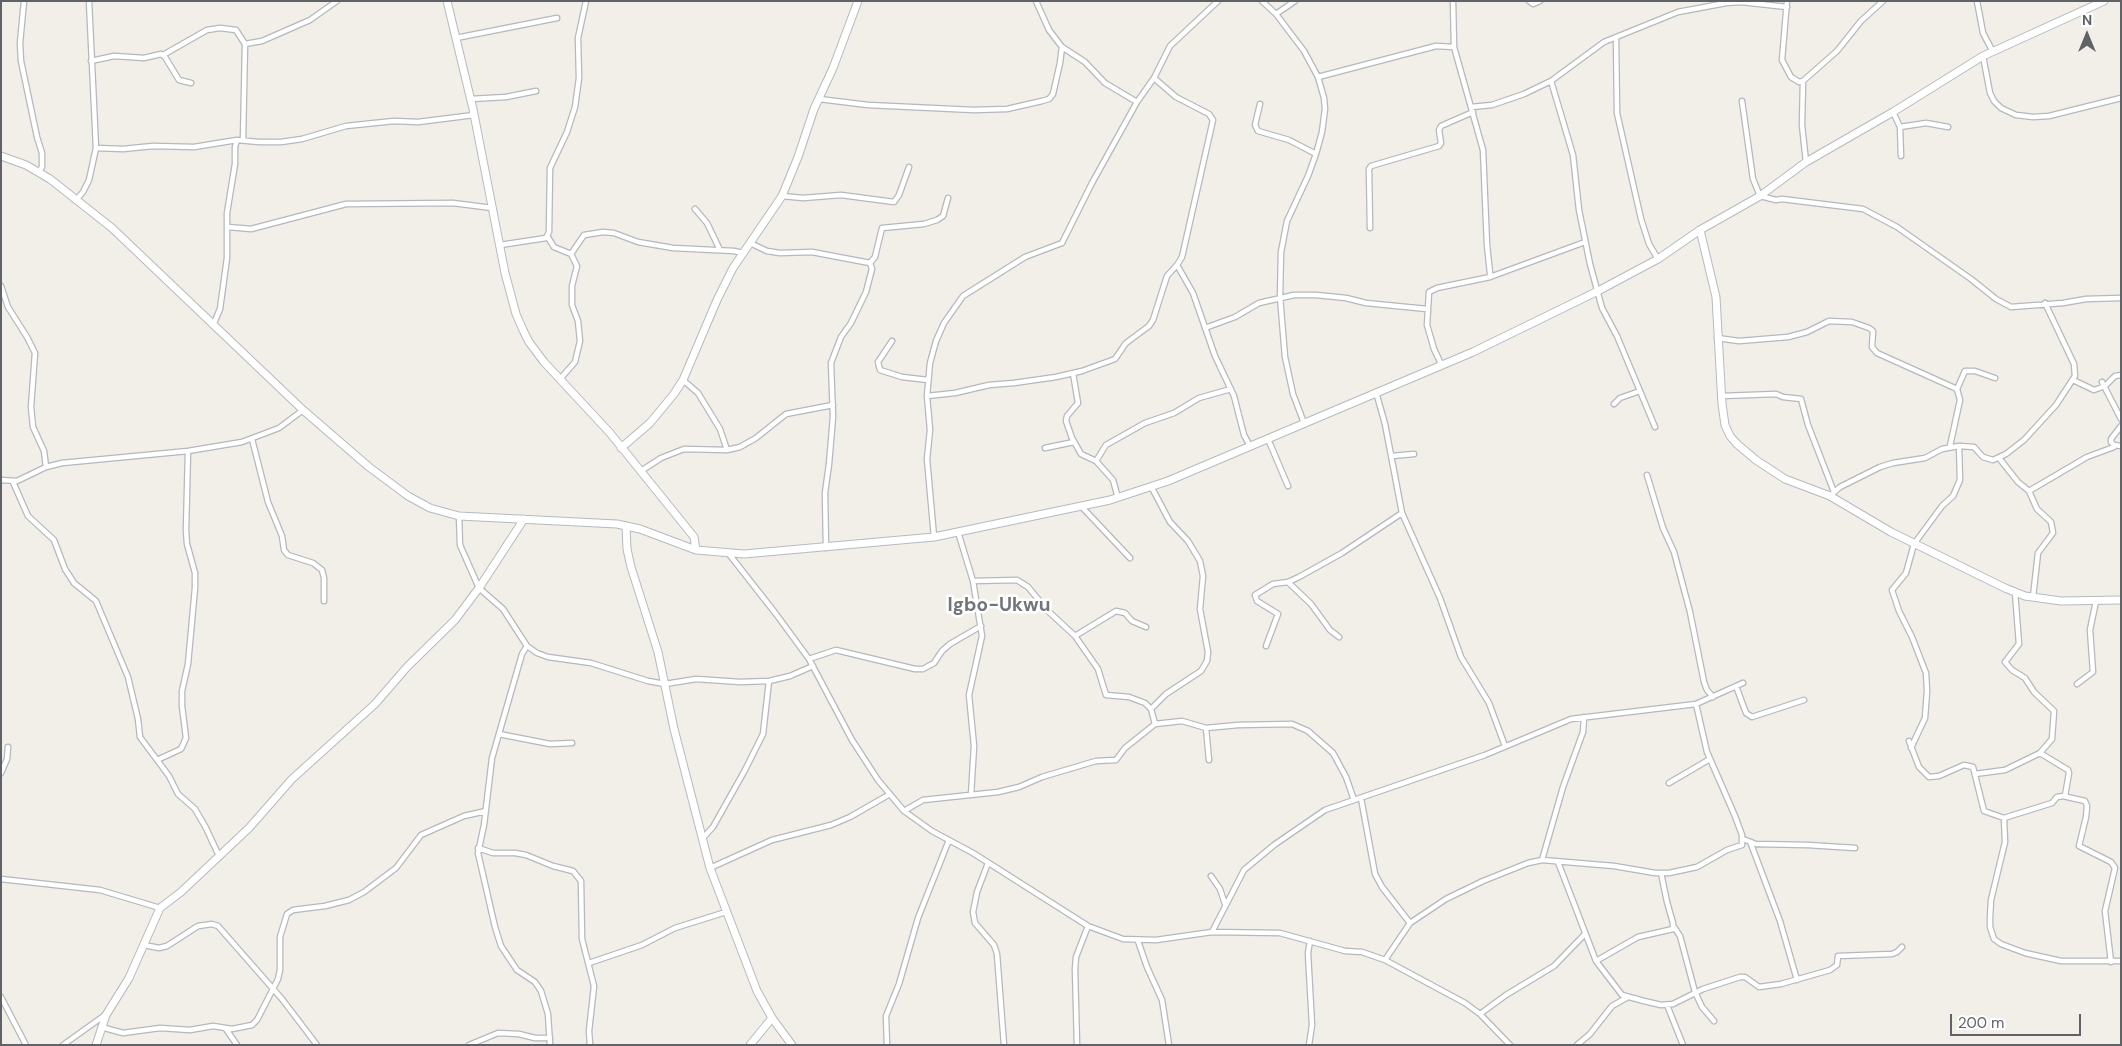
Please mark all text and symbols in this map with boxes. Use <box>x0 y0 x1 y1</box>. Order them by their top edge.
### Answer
north arrow <box>2062 10 2112 60</box>
text: N <box>2082 11 2092 29</box>
district label: Igbo-Ukwu <box>948 595 1050 617</box>
scale bar <box>1952 1004 2083 1036</box>
text: 200 m <box>1958 1013 2004 1033</box>

